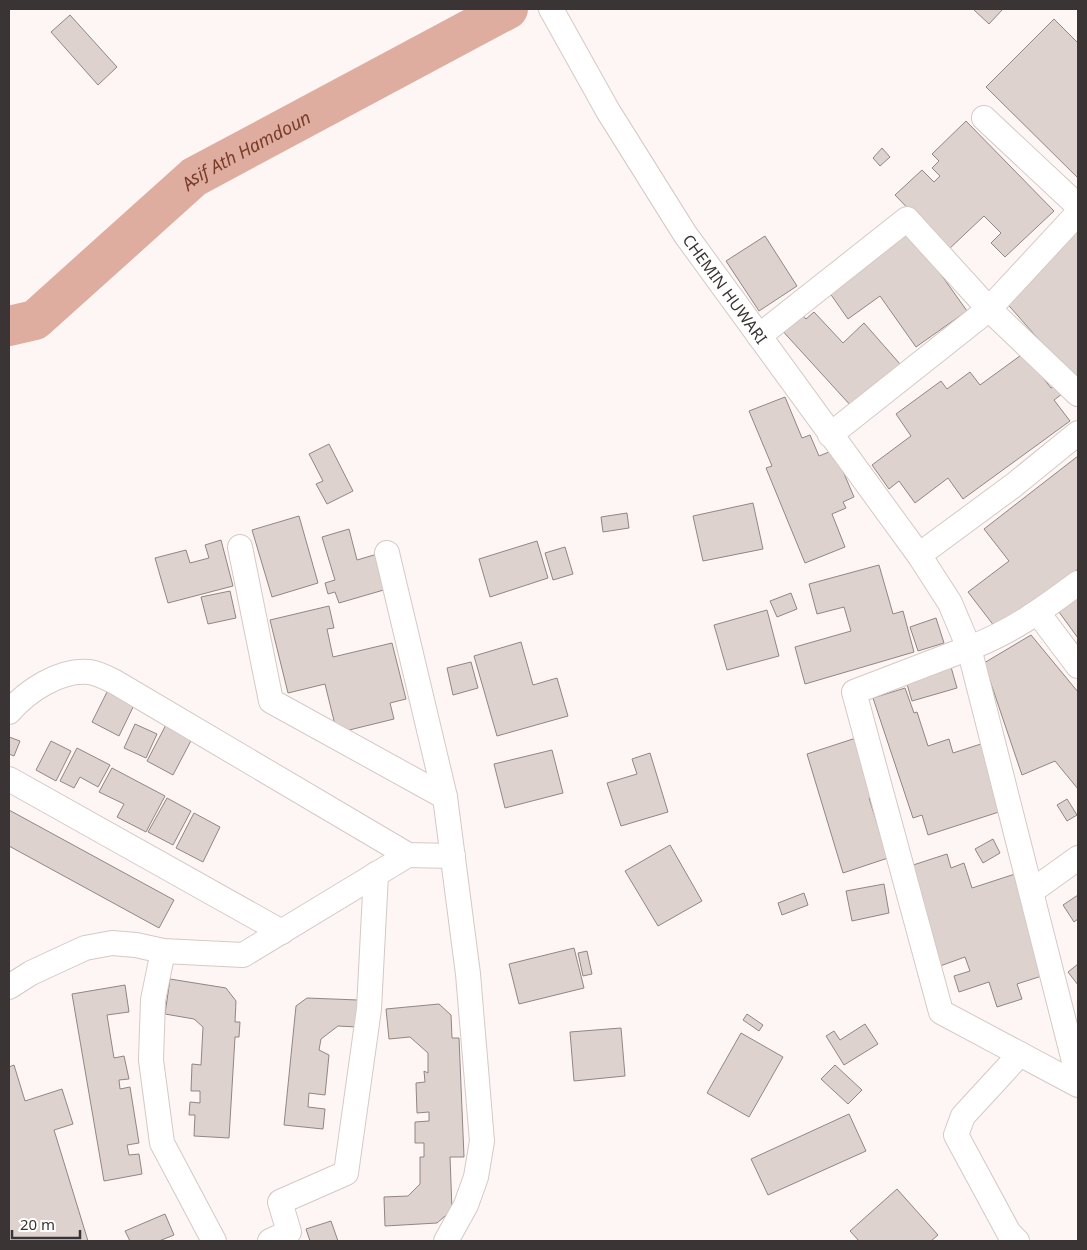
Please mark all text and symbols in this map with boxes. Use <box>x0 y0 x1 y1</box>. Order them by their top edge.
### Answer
water label: Asif Ath Hamdoun <box>174 105 315 196</box>
street label: CHEMIN HUWARI <box>678 230 772 348</box>
scale bar <box>12 1208 80 1240</box>
text: 20 m <box>20 1214 55 1234</box>

